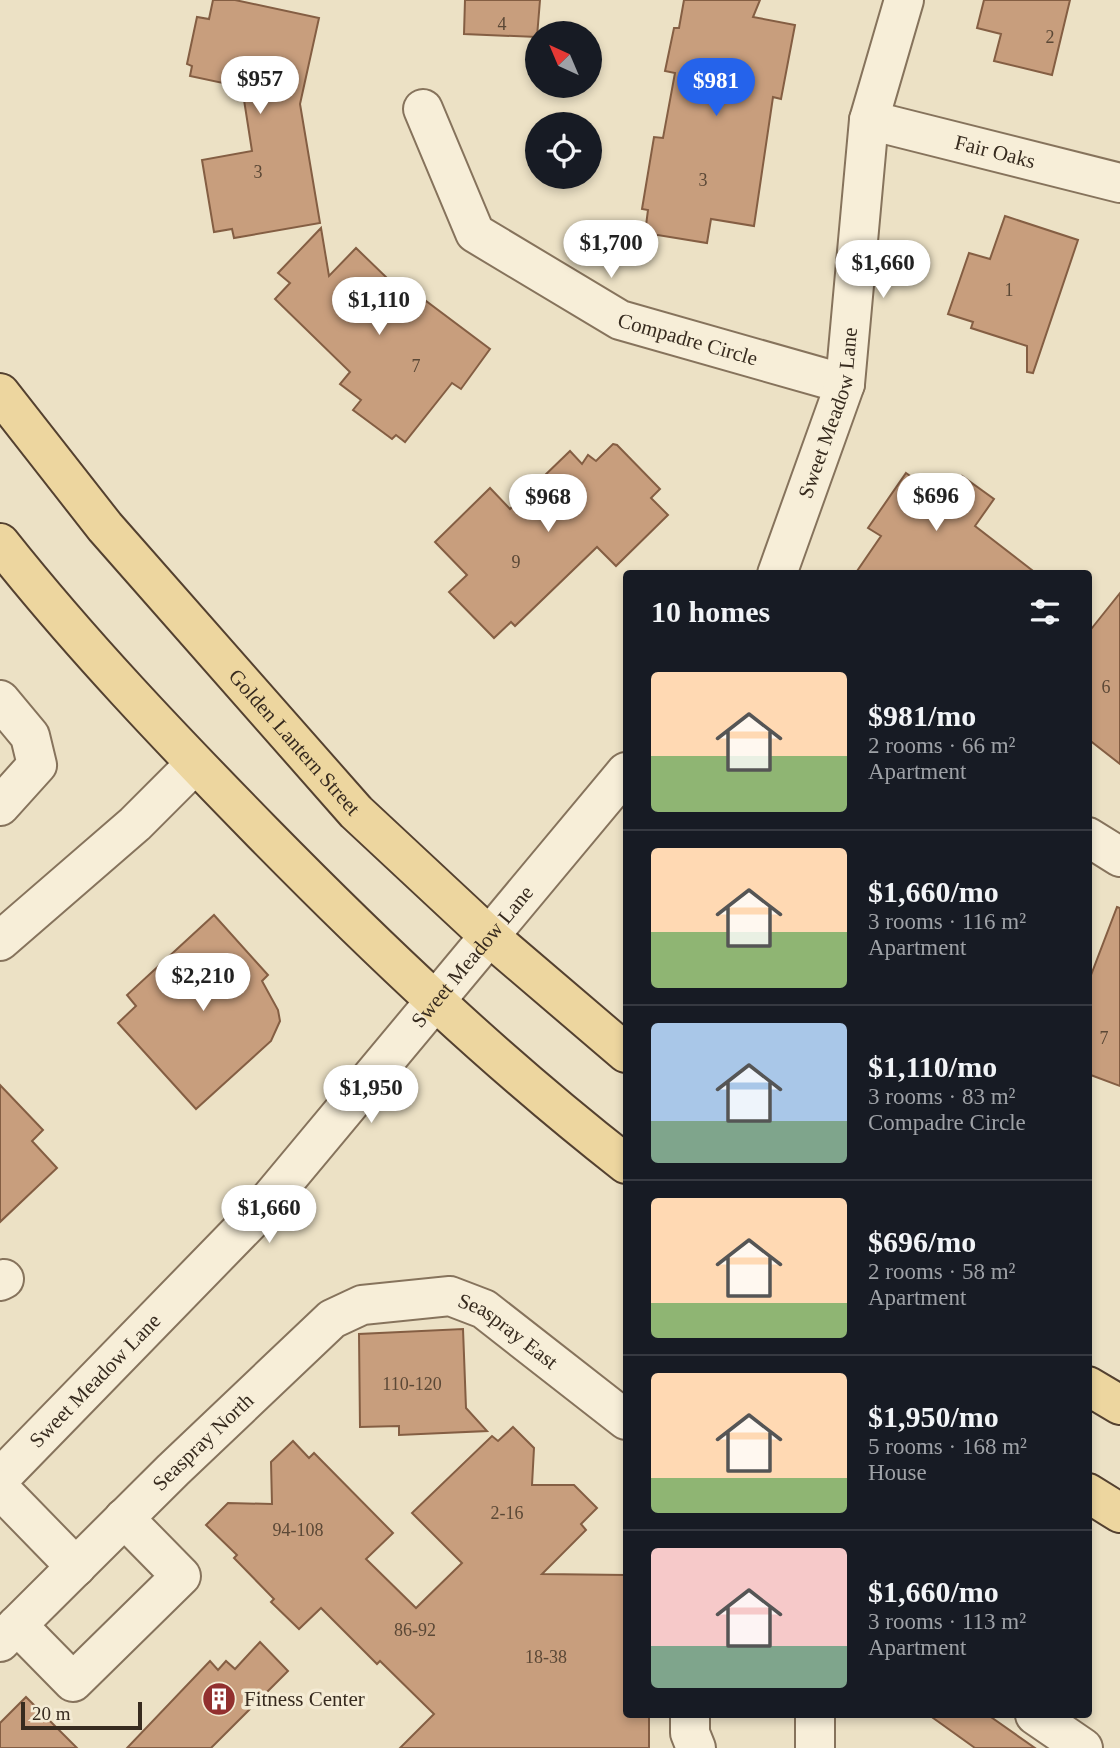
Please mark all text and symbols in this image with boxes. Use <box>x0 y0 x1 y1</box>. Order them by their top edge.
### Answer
house number: 4 <box>498 14 507 34</box>
north arrow <box>525 21 602 98</box>
map controls <box>525 21 602 189</box>
house number: 2 <box>1046 27 1055 47</box>
pin: $957 <box>219 57 301 116</box>
pin: $981 <box>675 58 757 118</box>
text: $957 <box>237 66 283 91</box>
text: $981 <box>693 68 739 93</box>
button: locate <box>525 112 602 189</box>
street label: Fair Oaks <box>952 130 1038 173</box>
house number: 3 <box>254 162 263 182</box>
house number: 3 <box>699 170 708 190</box>
pin: $1,700 <box>554 220 668 280</box>
text: $1,700 <box>579 230 643 255</box>
pin: $1,660 <box>826 240 940 300</box>
text: $1,660 <box>851 250 915 275</box>
pin: $1,110 <box>322 278 436 337</box>
house number: 1 <box>1005 280 1014 300</box>
text: $1,110 <box>348 287 410 312</box>
street label: Compadre Circle <box>615 308 760 371</box>
street label: Sweet Meadow Lane <box>793 326 862 501</box>
house number: 7 <box>412 356 421 376</box>
pin: $696 <box>895 474 977 533</box>
pin: $968 <box>507 475 589 534</box>
text: $696 <box>913 483 959 508</box>
text: $968 <box>525 484 571 509</box>
house number: 9 <box>512 552 521 572</box>
icon: filters <box>1026 593 1064 631</box>
text: 10 homes <box>651 595 770 628</box>
street label: Golden Lantern Street <box>224 664 365 820</box>
house number: 6 <box>1102 677 1111 697</box>
text: $981/mo <box>868 699 976 732</box>
icon: home <box>707 700 791 784</box>
text: 2 rooms · 66 m² <box>868 733 1015 758</box>
text: Apartment <box>868 759 966 784</box>
text: $1,660/mo <box>868 875 999 908</box>
icon: home <box>707 876 791 960</box>
street label: Sweet Meadow Lane <box>406 881 538 1032</box>
text: 3 rooms · 116 m² <box>868 909 1026 934</box>
text: Apartment <box>868 935 966 960</box>
pin: $2,210 <box>146 954 260 1013</box>
text: $2,210 <box>171 963 235 988</box>
house number: 7 <box>1100 1028 1109 1048</box>
text: $1,110/mo <box>868 1050 997 1083</box>
icon: home <box>707 1051 791 1135</box>
pin: $1,950 <box>314 1066 428 1125</box>
text: $1,950 <box>339 1075 403 1100</box>
text: 3 rooms · 83 m² <box>868 1084 1015 1109</box>
text: Compadre Circle <box>868 1110 1026 1135</box>
pin: $1,660 <box>212 1186 326 1245</box>
text: $1,660 <box>237 1195 301 1220</box>
text: $696/mo <box>868 1225 976 1258</box>
icon: home <box>707 1226 791 1310</box>
text: 2 rooms · 58 m² <box>868 1259 1015 1284</box>
text: Apartment <box>868 1285 966 1310</box>
street label: Seaspray East <box>455 1288 563 1374</box>
street label: Sweet Meadow Lane <box>24 1309 165 1452</box>
house number: 110-120 <box>382 1374 442 1394</box>
street label: Seaspray North <box>148 1388 259 1495</box>
text: $1,950/mo <box>868 1400 999 1433</box>
icon: home <box>707 1401 791 1485</box>
text: 5 rooms · 168 m² <box>868 1434 1027 1459</box>
text: House <box>868 1460 927 1485</box>
house number: 2-16 <box>491 1503 524 1523</box>
house number: 94-108 <box>273 1520 324 1540</box>
text: $1,660/mo <box>868 1575 999 1608</box>
icon: home <box>707 1576 791 1660</box>
text: 3 rooms · 113 m² <box>868 1609 1026 1634</box>
house number: 86-92 <box>394 1620 436 1640</box>
text: Apartment <box>868 1635 966 1660</box>
house number: 18-38 <box>525 1647 567 1667</box>
building icon: Fitness Center <box>200 1680 238 1718</box>
place label: Fitness Center <box>244 1687 365 1711</box>
scale bar <box>21 1699 142 1731</box>
text: 20 m <box>32 1703 71 1724</box>

